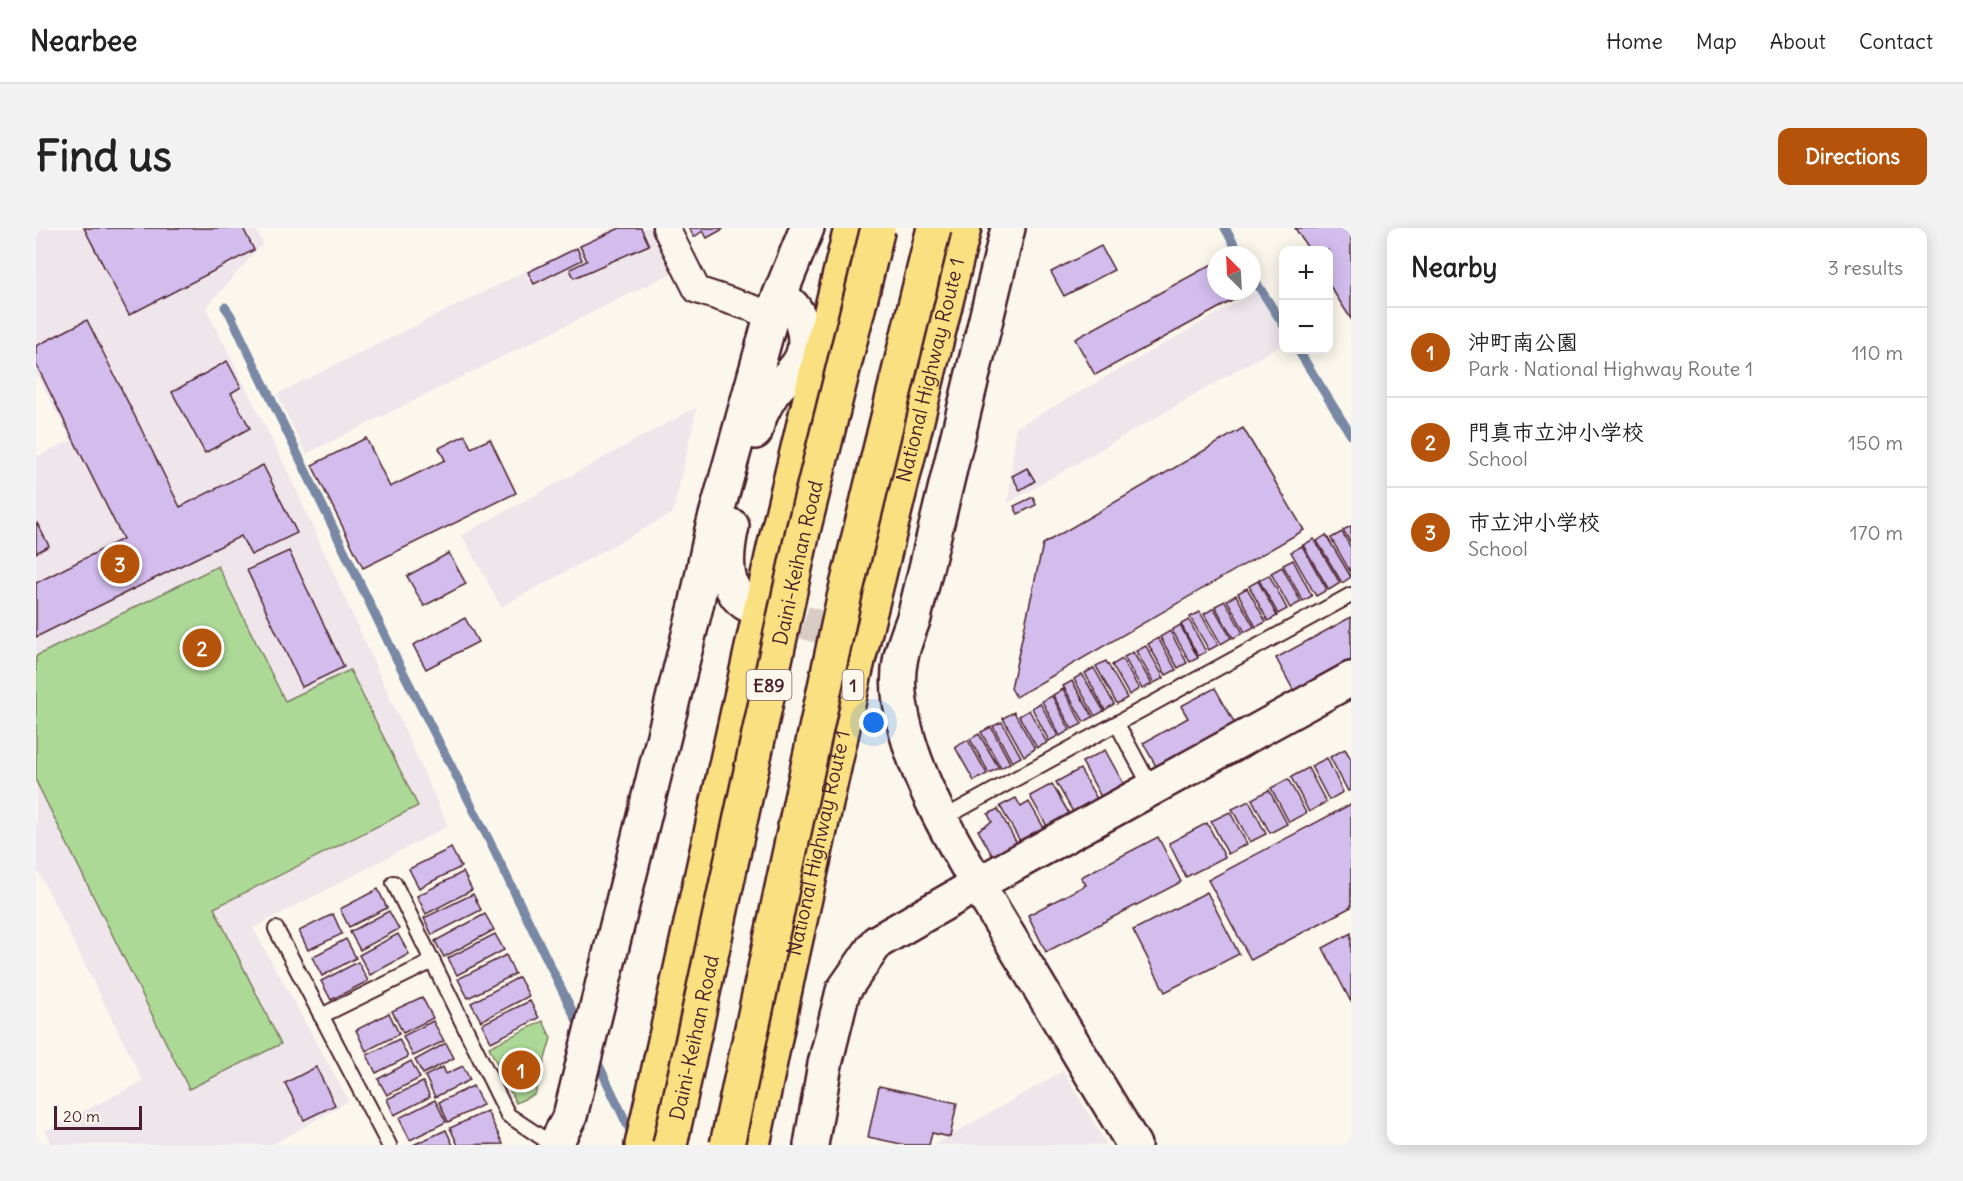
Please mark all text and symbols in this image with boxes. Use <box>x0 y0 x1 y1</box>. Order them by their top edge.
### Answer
text: Nearbee <box>30 23 137 59</box>
text: Home <box>1606 28 1663 55</box>
text: Map <box>1696 28 1737 55</box>
text: About <box>1770 28 1826 55</box>
text: Contact <box>1859 28 1933 55</box>
button: Directions <box>1778 128 1927 185</box>
text: Find us <box>36 130 172 182</box>
north arrow <box>1207 246 1261 300</box>
map controls <box>1279 246 1333 354</box>
button: + <box>1279 246 1333 300</box>
text: Nearby <box>1411 251 1497 284</box>
street label: National Highway Route 1 <box>890 255 969 485</box>
text: 3 results <box>1827 255 1903 280</box>
button: − <box>1279 300 1333 354</box>
text: 沖町南公園 <box>1468 328 1578 356</box>
text: 1 <box>1427 340 1434 365</box>
text: 110 m <box>1852 340 1903 365</box>
text: Park · National Highway Route 1 <box>1468 356 1753 381</box>
text: 門真市立沖小学校 <box>1468 418 1644 446</box>
text: 2 <box>1425 430 1436 455</box>
text: 150 m <box>1848 430 1903 455</box>
text: School <box>1468 446 1528 471</box>
street label: Daini-Keihan Road <box>766 477 828 647</box>
text: 市立沖小学校 <box>1468 508 1600 536</box>
text: 3 <box>1425 520 1436 545</box>
text: 170 m <box>1850 520 1903 545</box>
text: School <box>1468 536 1528 561</box>
pin: 3 <box>100 542 140 586</box>
pin: 2 <box>182 626 222 670</box>
road number: E89 <box>746 670 792 700</box>
road number: 1 <box>842 670 864 700</box>
your location <box>859 708 888 737</box>
street label: National Highway Route 1 <box>780 728 854 958</box>
street label: Daini-Keihan Road <box>663 952 723 1122</box>
pin: 1 <box>502 1048 540 1092</box>
scale bar <box>54 1103 142 1130</box>
text: 20 m <box>63 1106 100 1126</box>

